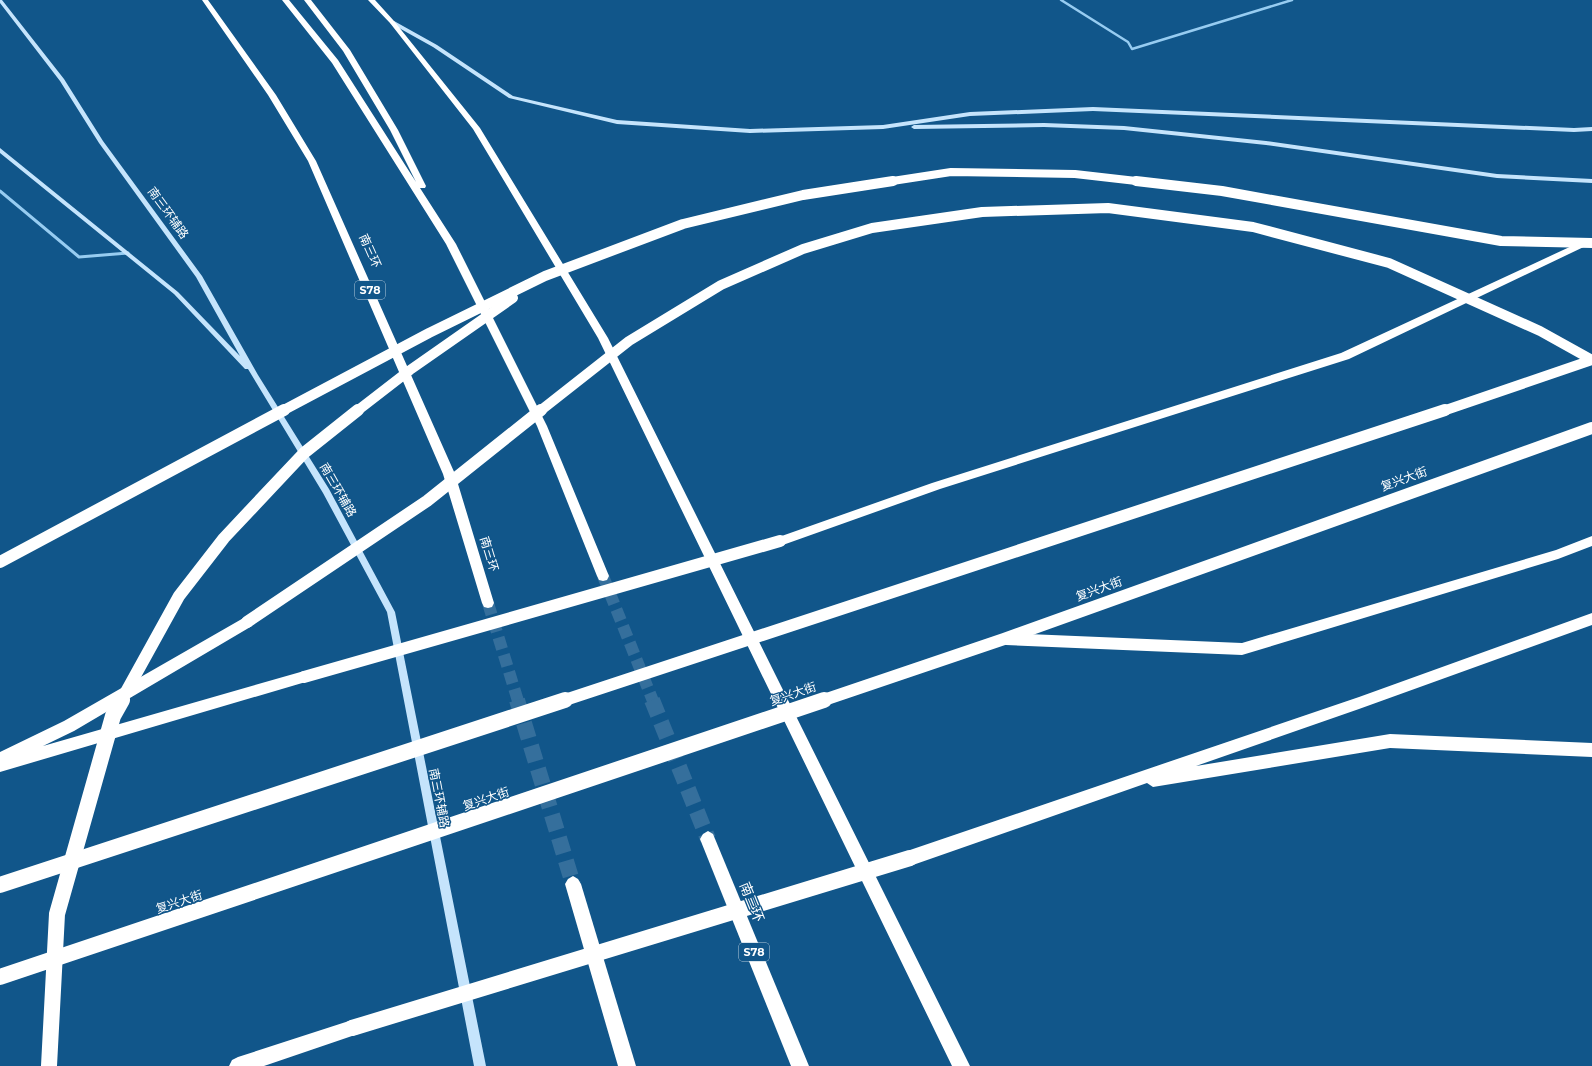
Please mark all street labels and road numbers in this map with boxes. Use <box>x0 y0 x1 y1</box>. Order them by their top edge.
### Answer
street label: 南三环辅路 <box>145 184 192 241</box>
street label: 南三环 <box>356 231 385 270</box>
road number: S78 <box>355 281 385 299</box>
street label: 南三环辅路 <box>317 460 360 519</box>
street label: 复兴大街 <box>1379 463 1429 494</box>
street label: 南三环 <box>477 534 502 573</box>
street label: 复兴大街 <box>1074 573 1124 604</box>
street label: 复兴大街 <box>768 679 818 708</box>
street label: 南三环辅路 <box>426 767 453 829</box>
street label: 复兴大街 <box>461 784 511 813</box>
street label: 南三环 <box>736 879 768 925</box>
street label: 复兴大街 <box>154 887 204 916</box>
road number: S78 <box>739 943 769 961</box>

